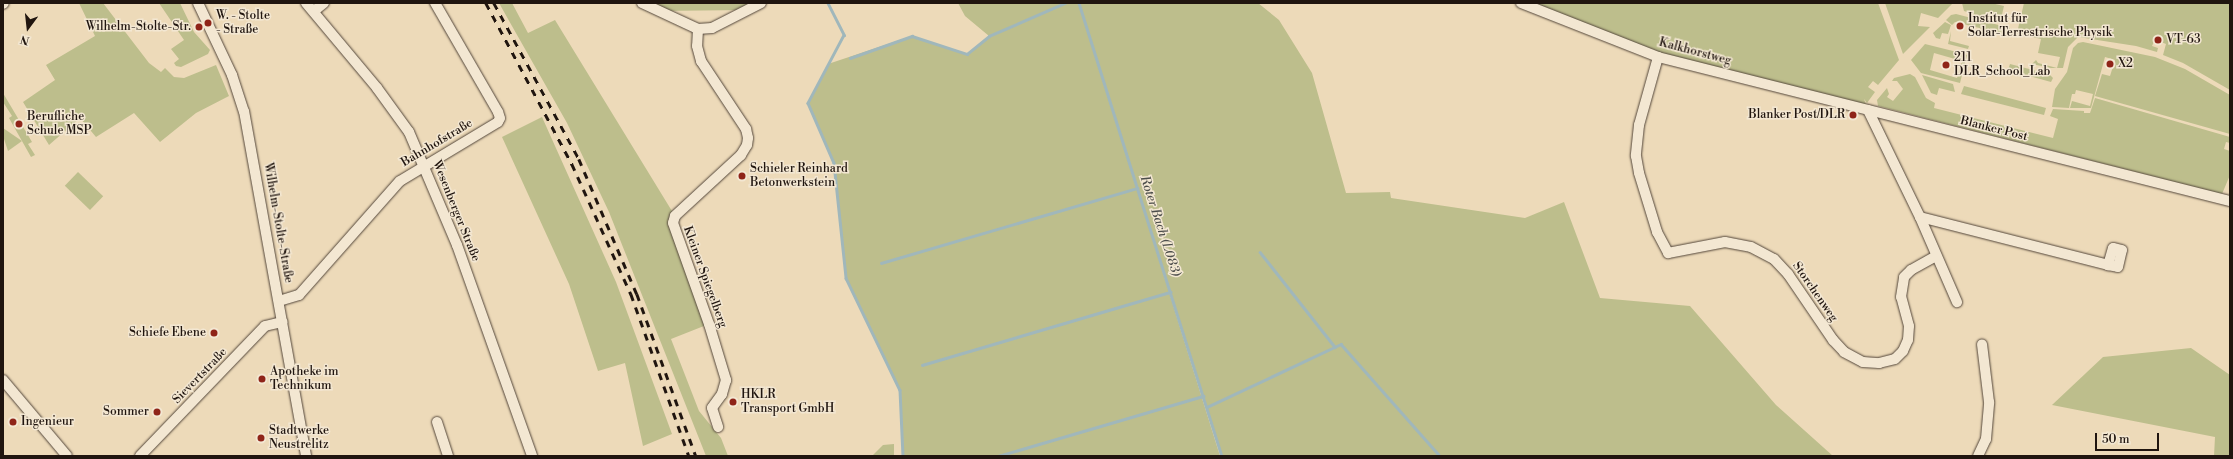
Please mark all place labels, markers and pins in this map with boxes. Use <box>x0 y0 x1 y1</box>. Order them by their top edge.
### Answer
place label: W. - Stolte - Straße <box>216 9 270 37</box>
place label: Institut für Solar-Terrestrische Physik <box>1968 12 2112 40</box>
marker: W. - Stolte - Straße <box>203 18 213 28</box>
place label: Wilhelm-Stolte-Str. <box>86 20 191 34</box>
marker: Institut für Solar-Terrestrische Physik <box>1955 21 1965 31</box>
marker: Wilhelm-Stolte-Str. <box>194 22 204 32</box>
place label: VT-63 <box>2166 33 2201 47</box>
marker: VT-63 <box>2153 35 2163 45</box>
place label: 211 DLR_School_Lab <box>1954 51 2050 79</box>
place label: X2 <box>2118 57 2133 71</box>
marker: X2 <box>2105 59 2115 69</box>
marker: 211 DLR_School_Lab <box>1941 60 1951 70</box>
place label: Blanker Post/DLR <box>1748 108 1845 122</box>
place label: Berufliche Schule MSP <box>27 110 92 138</box>
marker: Blanker Post/DLR <box>1848 110 1858 120</box>
marker: Berufliche Schule MSP <box>14 119 24 129</box>
place label: Schieler Reinhard Betonwerkstein <box>750 162 848 190</box>
marker: Schieler Reinhard Betonwerkstein <box>737 171 747 181</box>
place label: Schiefe Ebene <box>129 326 206 340</box>
marker: Schiefe Ebene <box>209 328 219 338</box>
place label: Apotheke im Technikum <box>270 365 339 393</box>
marker: Apotheke im Technikum <box>257 374 267 384</box>
place label: HKLR Transport GmbH <box>741 388 834 416</box>
marker: HKLR Transport GmbH <box>728 397 738 407</box>
place label: Sommer <box>103 405 149 419</box>
marker: Sommer <box>152 407 162 417</box>
place label: Ingenieur <box>21 415 74 429</box>
marker: Ingenieur <box>8 417 18 427</box>
place label: Stadtwerke Neustrelitz <box>269 424 329 452</box>
marker: Stadtwerke Neustrelitz <box>256 433 266 443</box>

